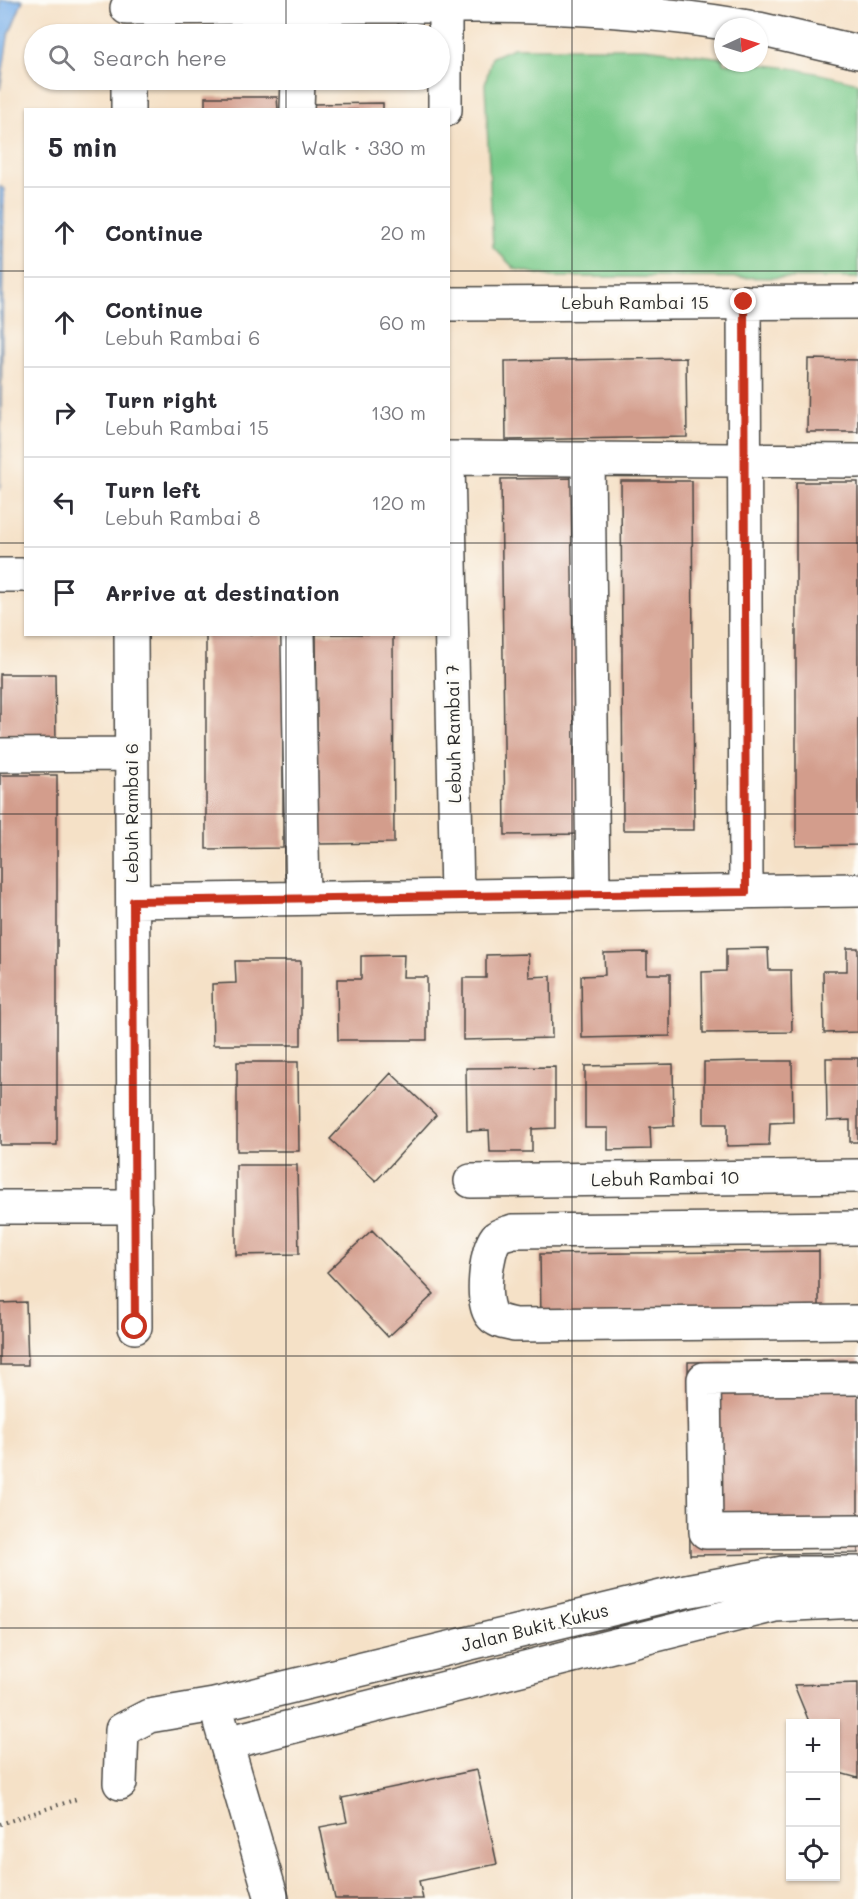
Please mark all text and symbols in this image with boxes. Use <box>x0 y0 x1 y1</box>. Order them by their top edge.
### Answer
north arrow <box>714 18 768 72</box>
search box <box>24 24 450 90</box>
icon: search <box>45 41 78 74</box>
text: Search here <box>93 43 227 72</box>
text: 5 min <box>48 130 117 164</box>
text: Walk · 330 m <box>301 134 426 160</box>
icon: ahead <box>48 216 81 249</box>
text: Continue <box>105 218 203 247</box>
text: 20 m <box>380 219 426 245</box>
route end <box>730 288 756 314</box>
street label: Lebuh Rambai 15 <box>561 290 709 314</box>
text: Continue <box>105 295 203 324</box>
icon: ahead <box>48 306 81 339</box>
text: 60 m <box>379 309 426 335</box>
text: Lebuh Rambai 6 <box>105 324 260 350</box>
text: Turn right <box>105 385 217 414</box>
icon: right <box>48 396 81 429</box>
text: 130 m <box>371 399 426 425</box>
text: Lebuh Rambai 15 <box>105 414 269 440</box>
text: Turn left <box>105 475 201 504</box>
icon: left <box>48 486 81 519</box>
text: 120 m <box>371 489 426 515</box>
text: Lebuh Rambai 8 <box>105 504 260 530</box>
icon: arrive <box>48 576 81 609</box>
text: Arrive at destination <box>105 578 340 607</box>
street label: Lebuh Rambai 7 <box>440 664 466 804</box>
street label: Lebuh Rambai 6 <box>119 743 143 883</box>
street label: Lebuh Rambai 10 <box>591 1165 739 1191</box>
route start <box>121 1313 147 1339</box>
street label: Jalan Bukit Kukus <box>458 1597 611 1657</box>
map controls <box>786 1719 840 1881</box>
button: + <box>786 1719 840 1773</box>
button: − <box>786 1773 840 1827</box>
button: locate <box>786 1827 840 1881</box>

